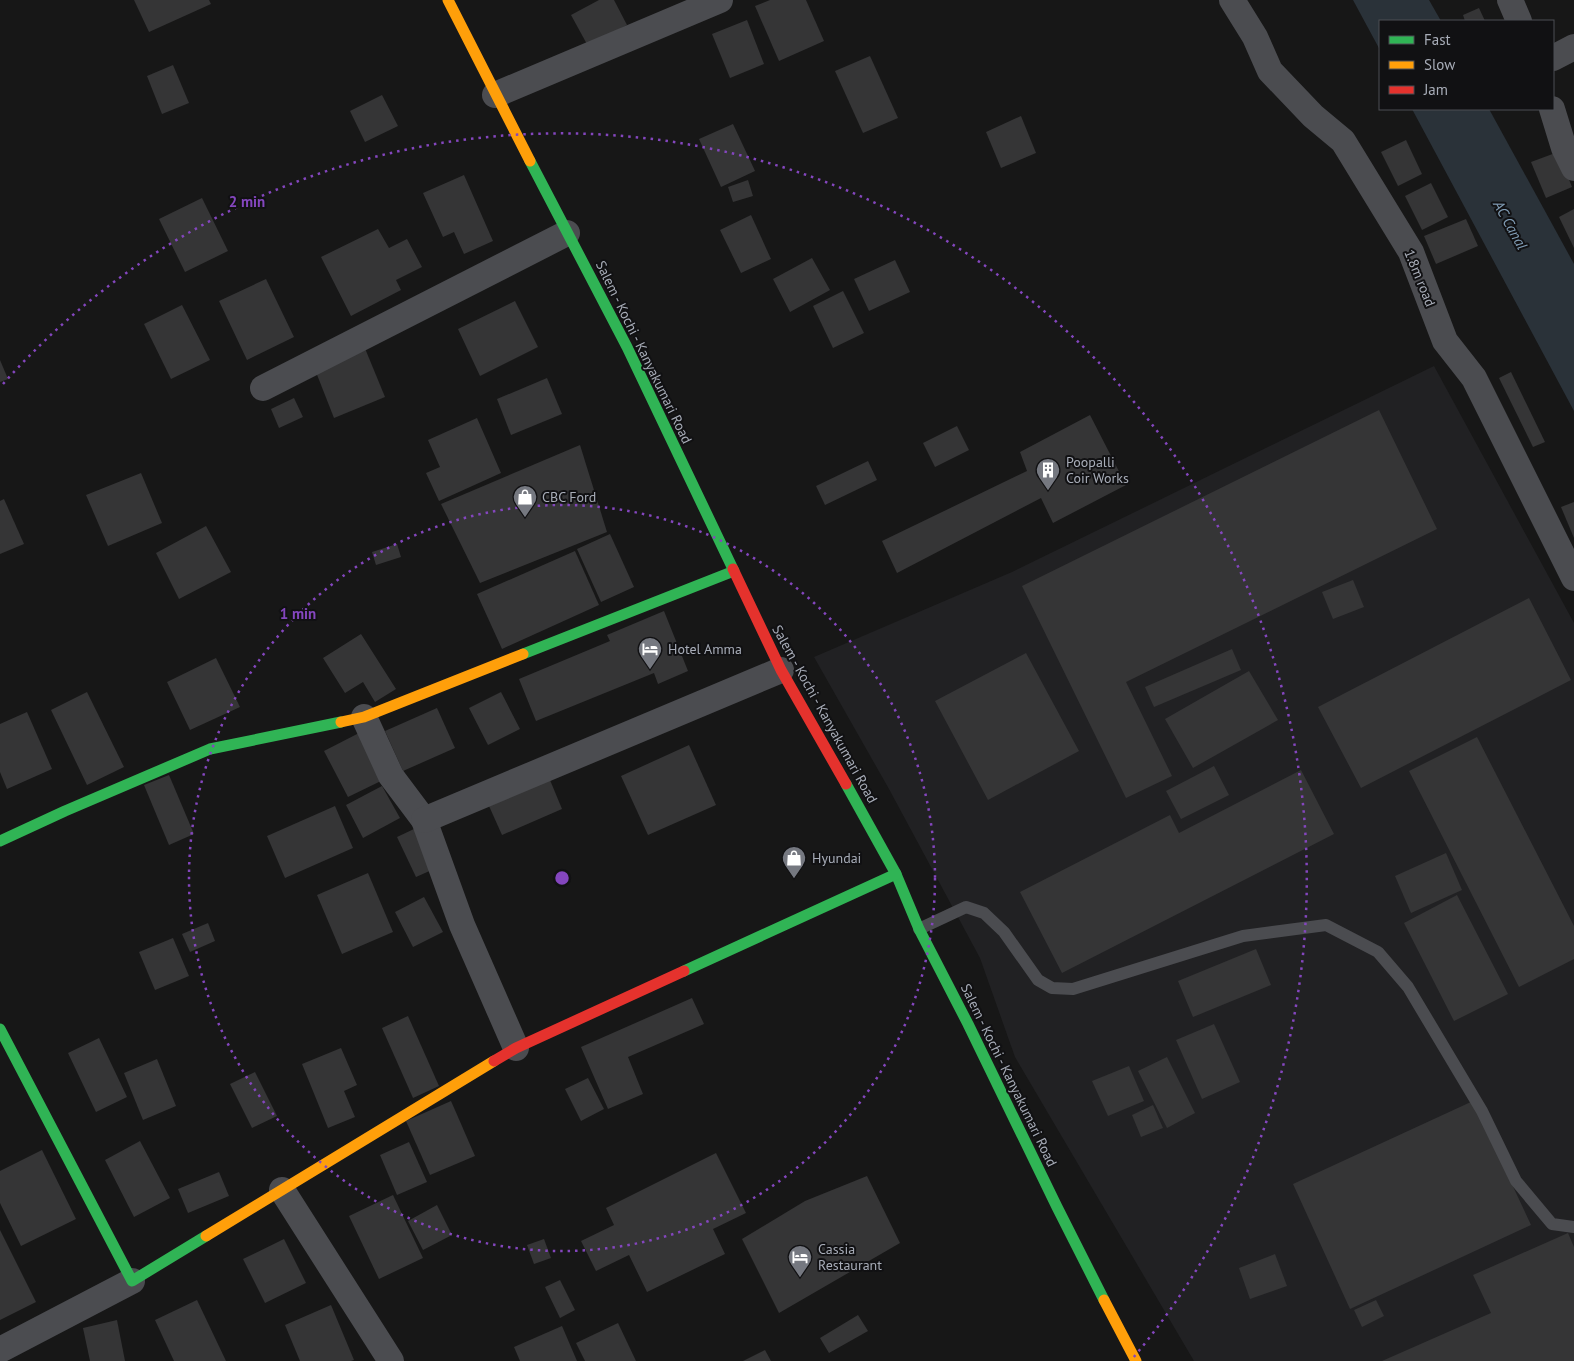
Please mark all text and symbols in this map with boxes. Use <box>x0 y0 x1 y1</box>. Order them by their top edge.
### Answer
legend <box>1379 20 1554 110</box>
text: Fast <box>1424 30 1451 49</box>
text: Slow <box>1424 55 1455 74</box>
text: Jam <box>1423 80 1448 99</box>
text: 2 min <box>229 192 265 211</box>
water label: AC Canal <box>1489 196 1532 253</box>
street label: 1.8m road <box>1400 247 1440 309</box>
street label: Salem - Kochi - Kanyakumari Road <box>592 258 696 446</box>
place label: Poopalli Coir Works <box>1066 453 1129 487</box>
building icon: Poopalli Coir Works <box>1035 457 1061 491</box>
shop icon: CBC Ford <box>512 484 538 518</box>
place label: CBC Ford <box>542 488 596 506</box>
text: 1 min <box>280 604 316 623</box>
street label: Salem - Kochi - Kanyakumari Road <box>768 622 882 806</box>
hotel icon: Hotel Amma <box>637 636 663 670</box>
place label: Hotel Amma <box>668 640 742 658</box>
shop icon: Hyundai <box>781 845 807 879</box>
place label: Hyundai <box>812 849 861 867</box>
centre of rings <box>553 869 571 887</box>
street label: Salem - Kochi - Kanyakumari Road <box>957 981 1061 1169</box>
place label: Cassia Restaurant <box>818 1240 882 1274</box>
hotel icon: Cassia Restaurant <box>787 1244 813 1278</box>

